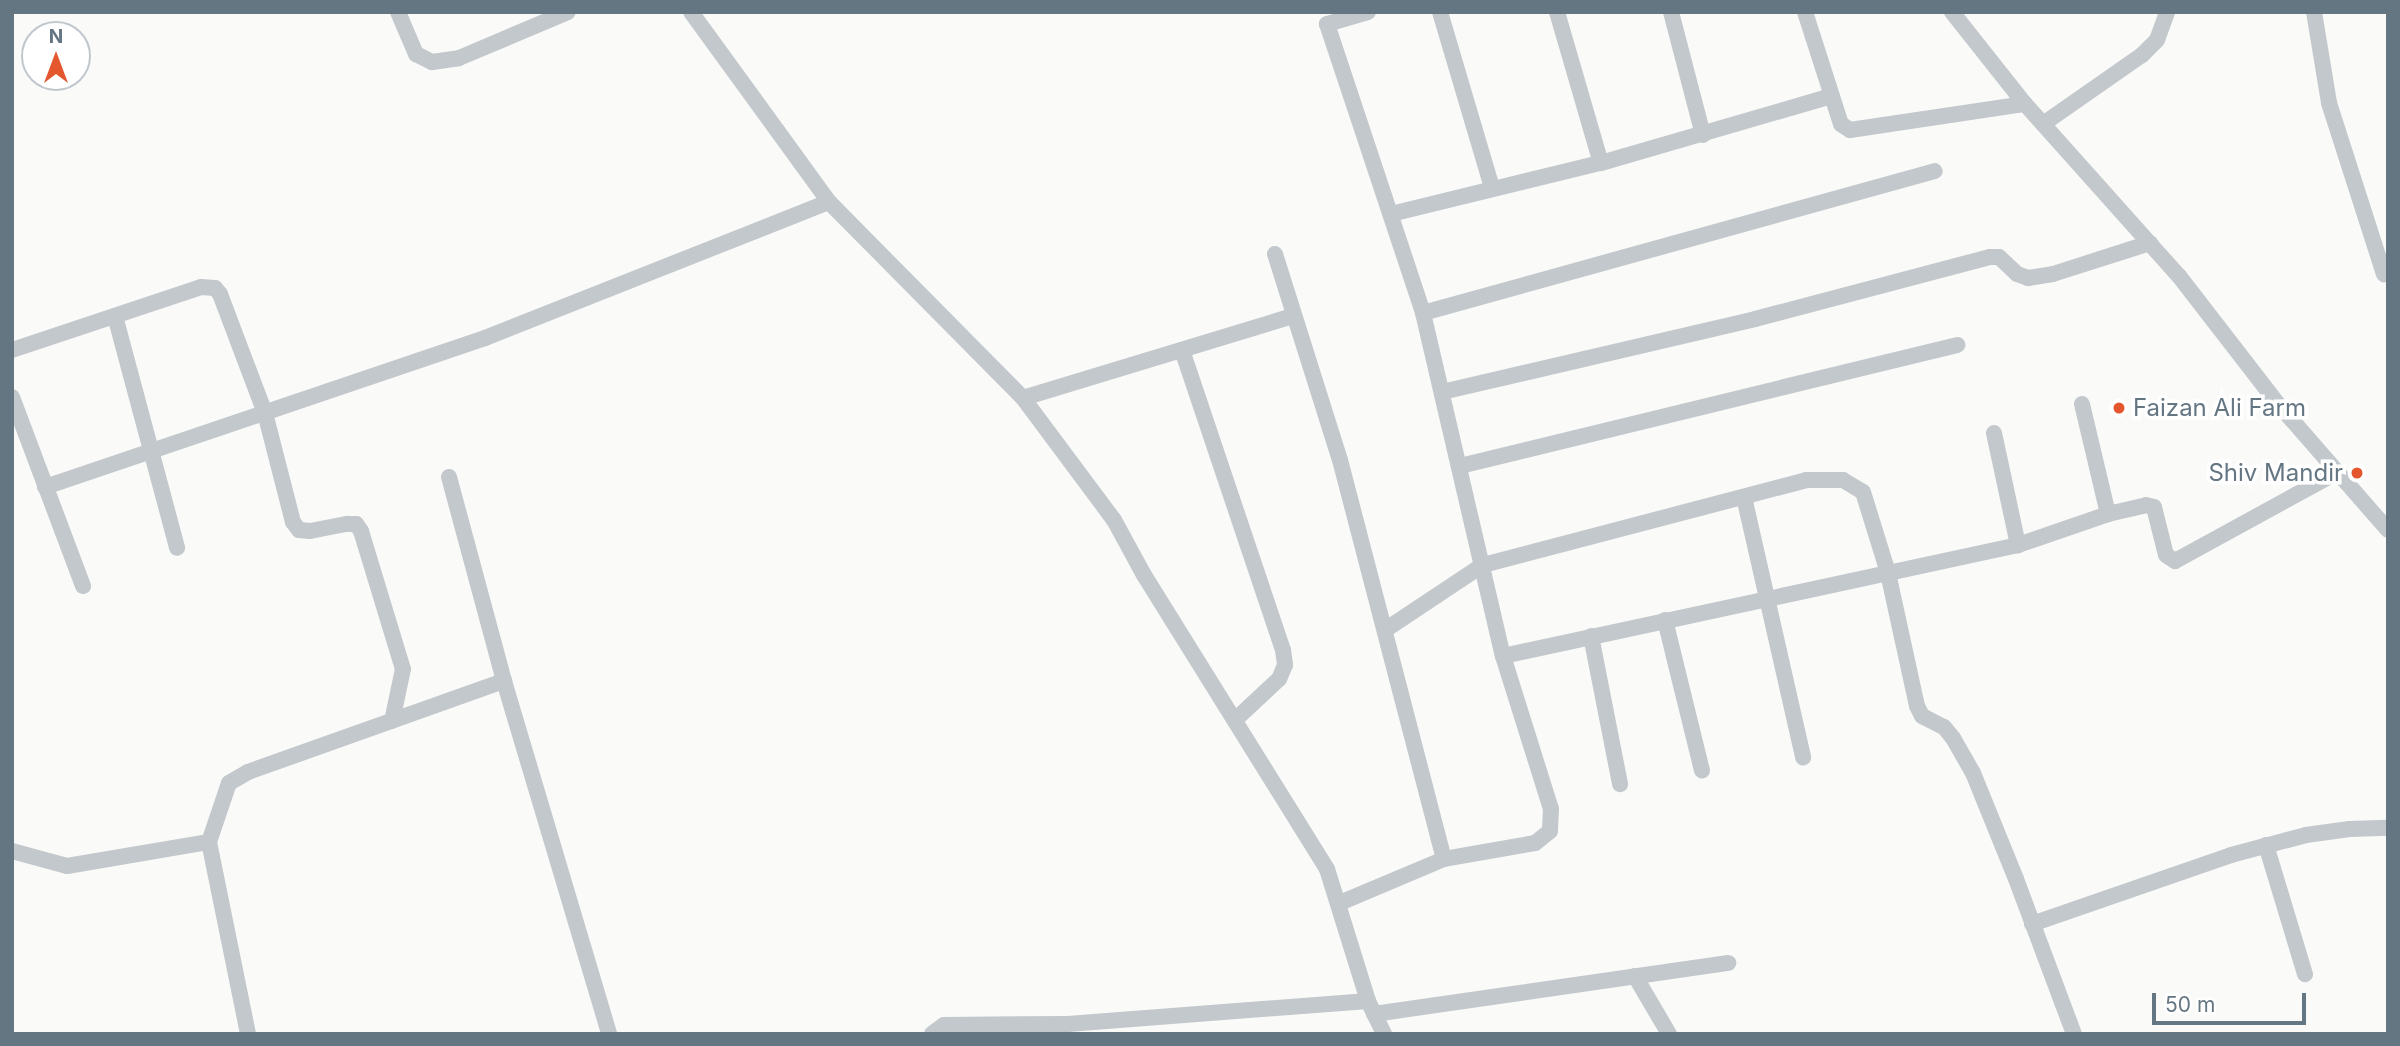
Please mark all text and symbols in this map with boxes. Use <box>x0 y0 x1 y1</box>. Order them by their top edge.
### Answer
north arrow <box>21 21 91 91</box>
text: N <box>49 25 63 48</box>
place label: Faizan Ali Farm <box>2133 394 2306 422</box>
marker: Faizan Ali Farm <box>2111 400 2127 416</box>
place label: Shiv Mandir <box>2208 459 2343 487</box>
marker: Shiv Mandir <box>2349 465 2365 481</box>
scale bar <box>2155 979 2309 1023</box>
text: 50 m <box>2165 992 2215 1017</box>

